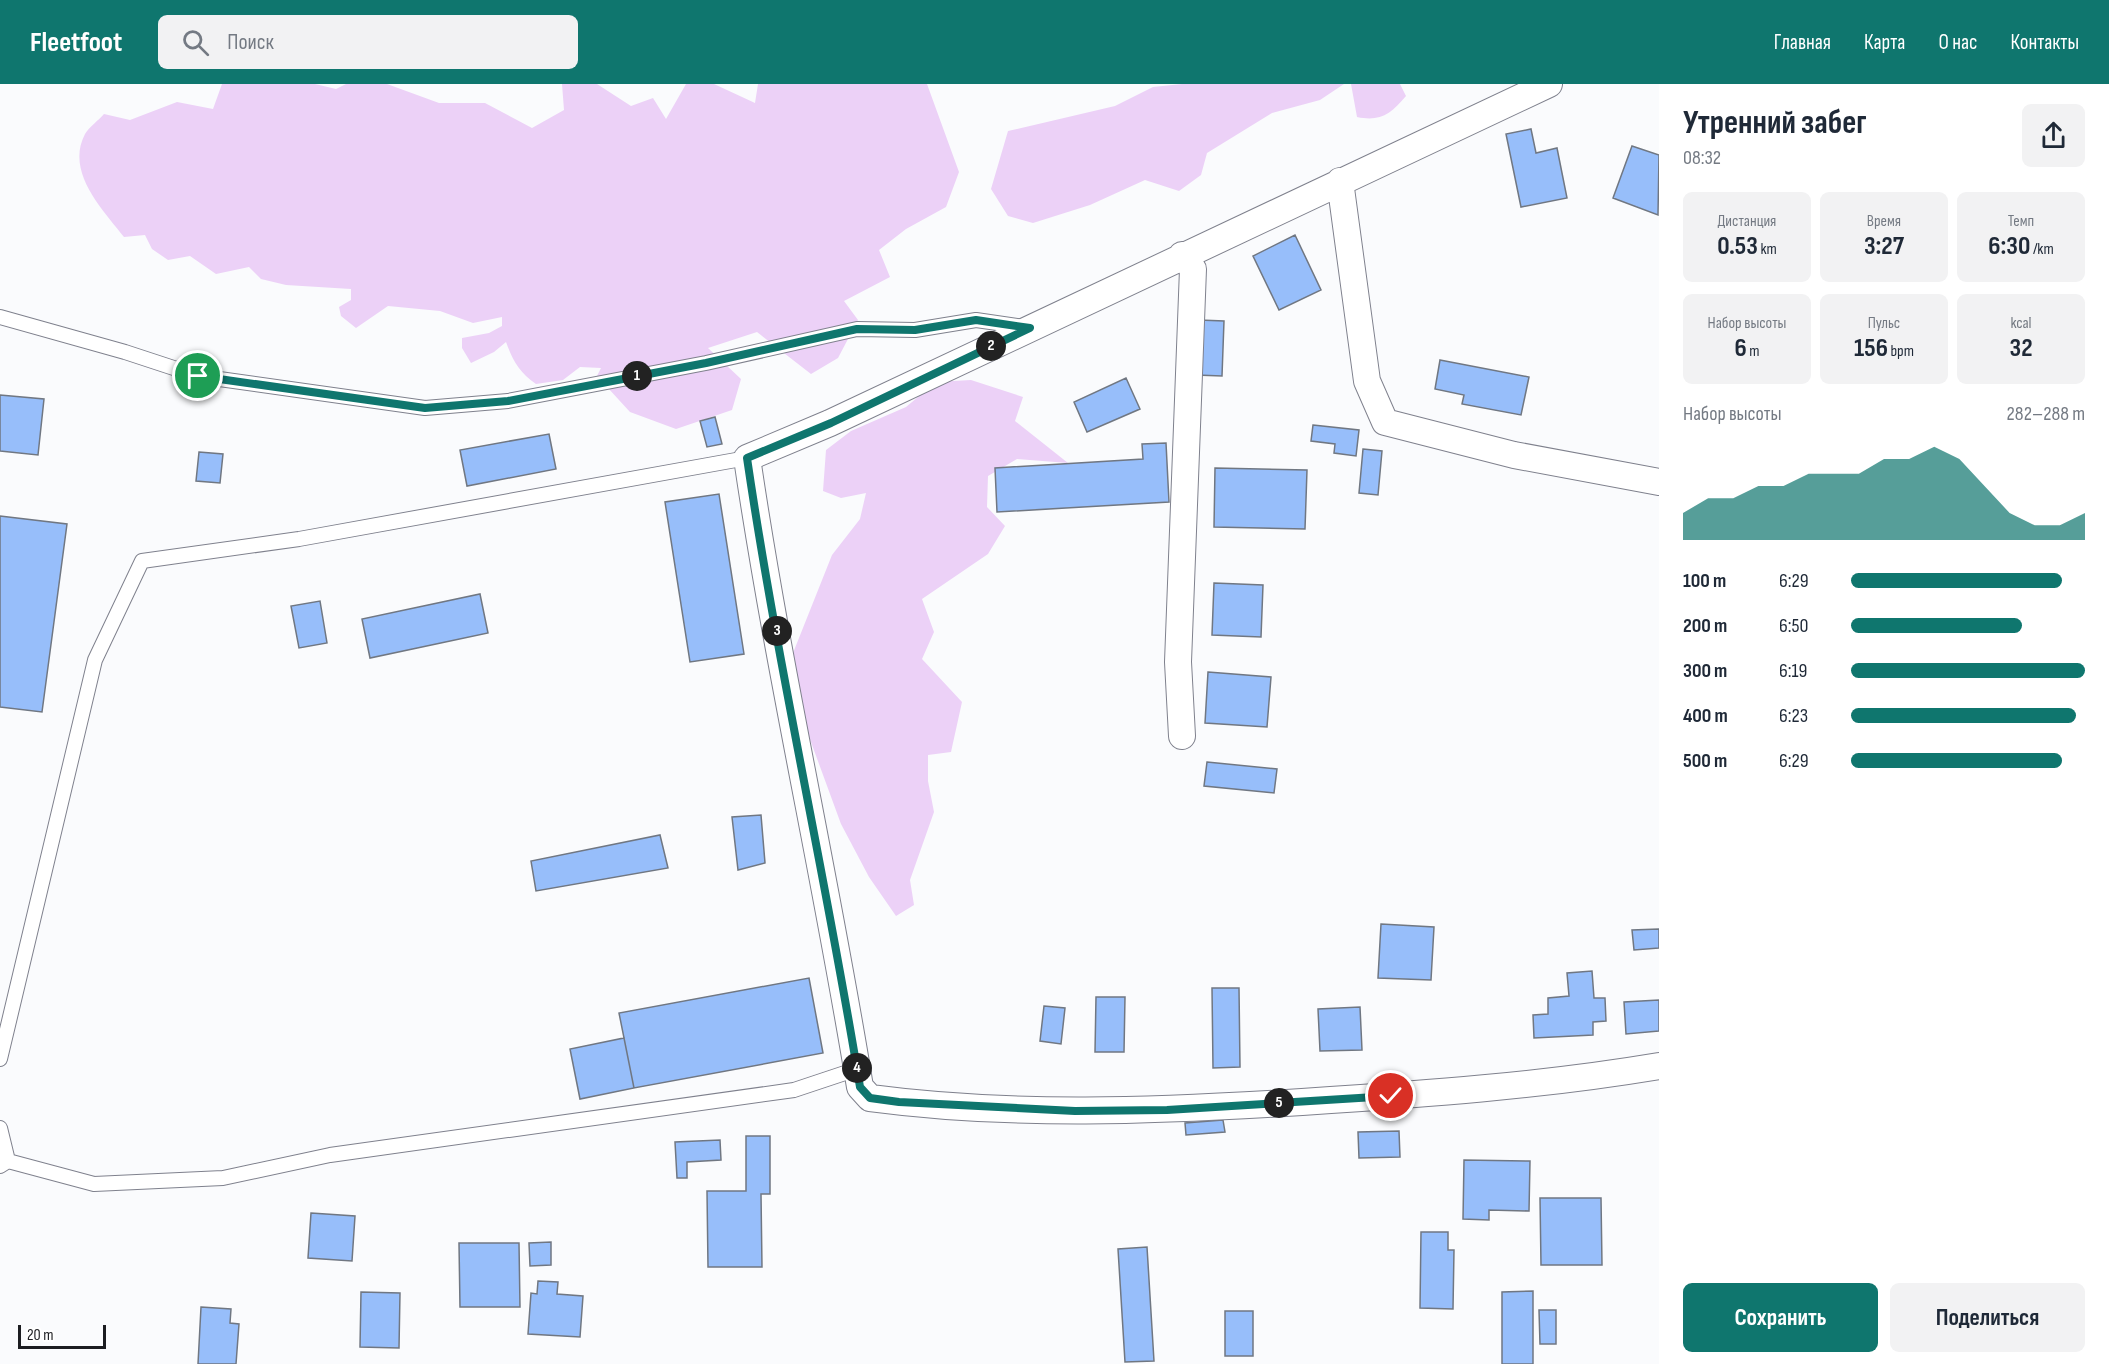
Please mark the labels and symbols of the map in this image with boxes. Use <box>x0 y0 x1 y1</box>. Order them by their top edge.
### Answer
pin: 2 <box>976 331 1006 361</box>
pin <box>172 350 223 401</box>
pin: 1 <box>622 361 652 391</box>
pin: 3 <box>762 616 792 646</box>
pin: 4 <box>842 1053 872 1083</box>
pin <box>1365 1070 1416 1121</box>
pin: 5 <box>1264 1088 1294 1118</box>
scale bar <box>18 1322 106 1350</box>

